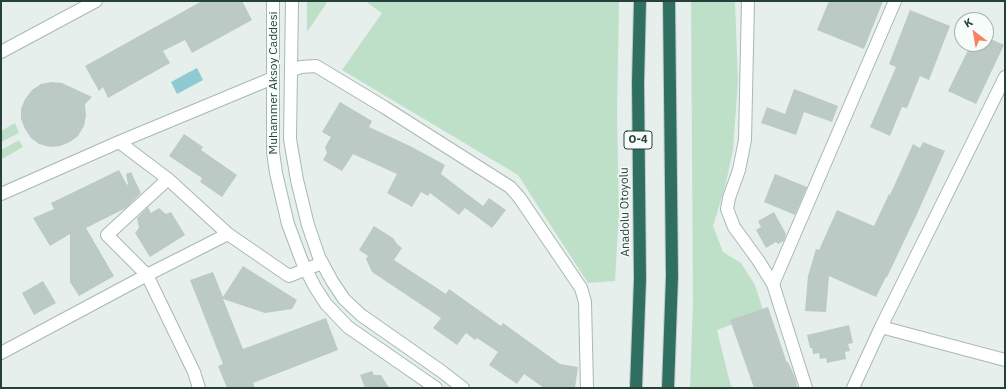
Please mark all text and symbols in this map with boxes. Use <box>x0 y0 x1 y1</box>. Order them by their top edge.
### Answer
street label: Muhammer Aksoy Caddesi <box>267 12 281 154</box>
north arrow <box>954 12 994 52</box>
text: K <box>961 15 975 31</box>
road number: O-4 <box>624 131 652 149</box>
street label: Anadolu Otoyolu <box>617 167 633 257</box>

